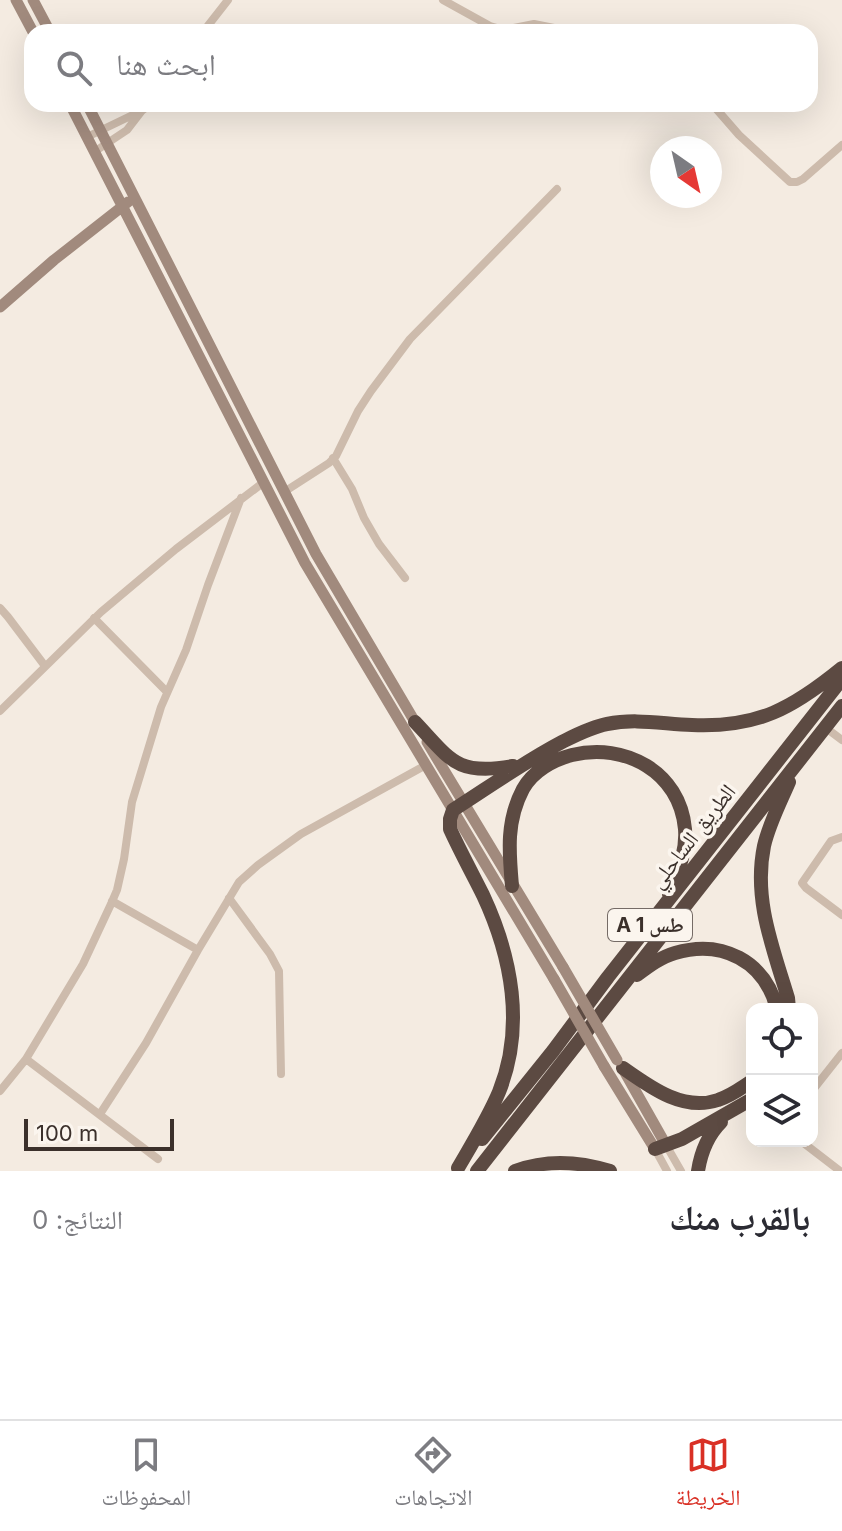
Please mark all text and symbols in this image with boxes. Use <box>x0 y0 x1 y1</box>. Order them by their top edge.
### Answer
search box <box>24 24 818 112</box>
icon: search <box>52 46 96 90</box>
text: ابحث هنا <box>116 46 216 82</box>
north arrow <box>650 136 722 208</box>
street label: الطريق الساحلي <box>643 779 744 896</box>
road number: A 1 طس <box>608 909 692 941</box>
map controls <box>746 1003 818 1147</box>
button: locate <box>746 1003 818 1075</box>
button: layers <box>746 1075 818 1147</box>
scale bar <box>24 1115 174 1151</box>
text: 100 m <box>36 1120 98 1146</box>
text: بالقرب منك <box>669 1197 810 1238</box>
text: النتائج: 0 <box>32 1204 123 1235</box>
tab: المحفوظات <box>102 1433 191 1519</box>
tab: الاتجاهات <box>394 1433 472 1519</box>
tab: الخريطة <box>676 1433 740 1519</box>

